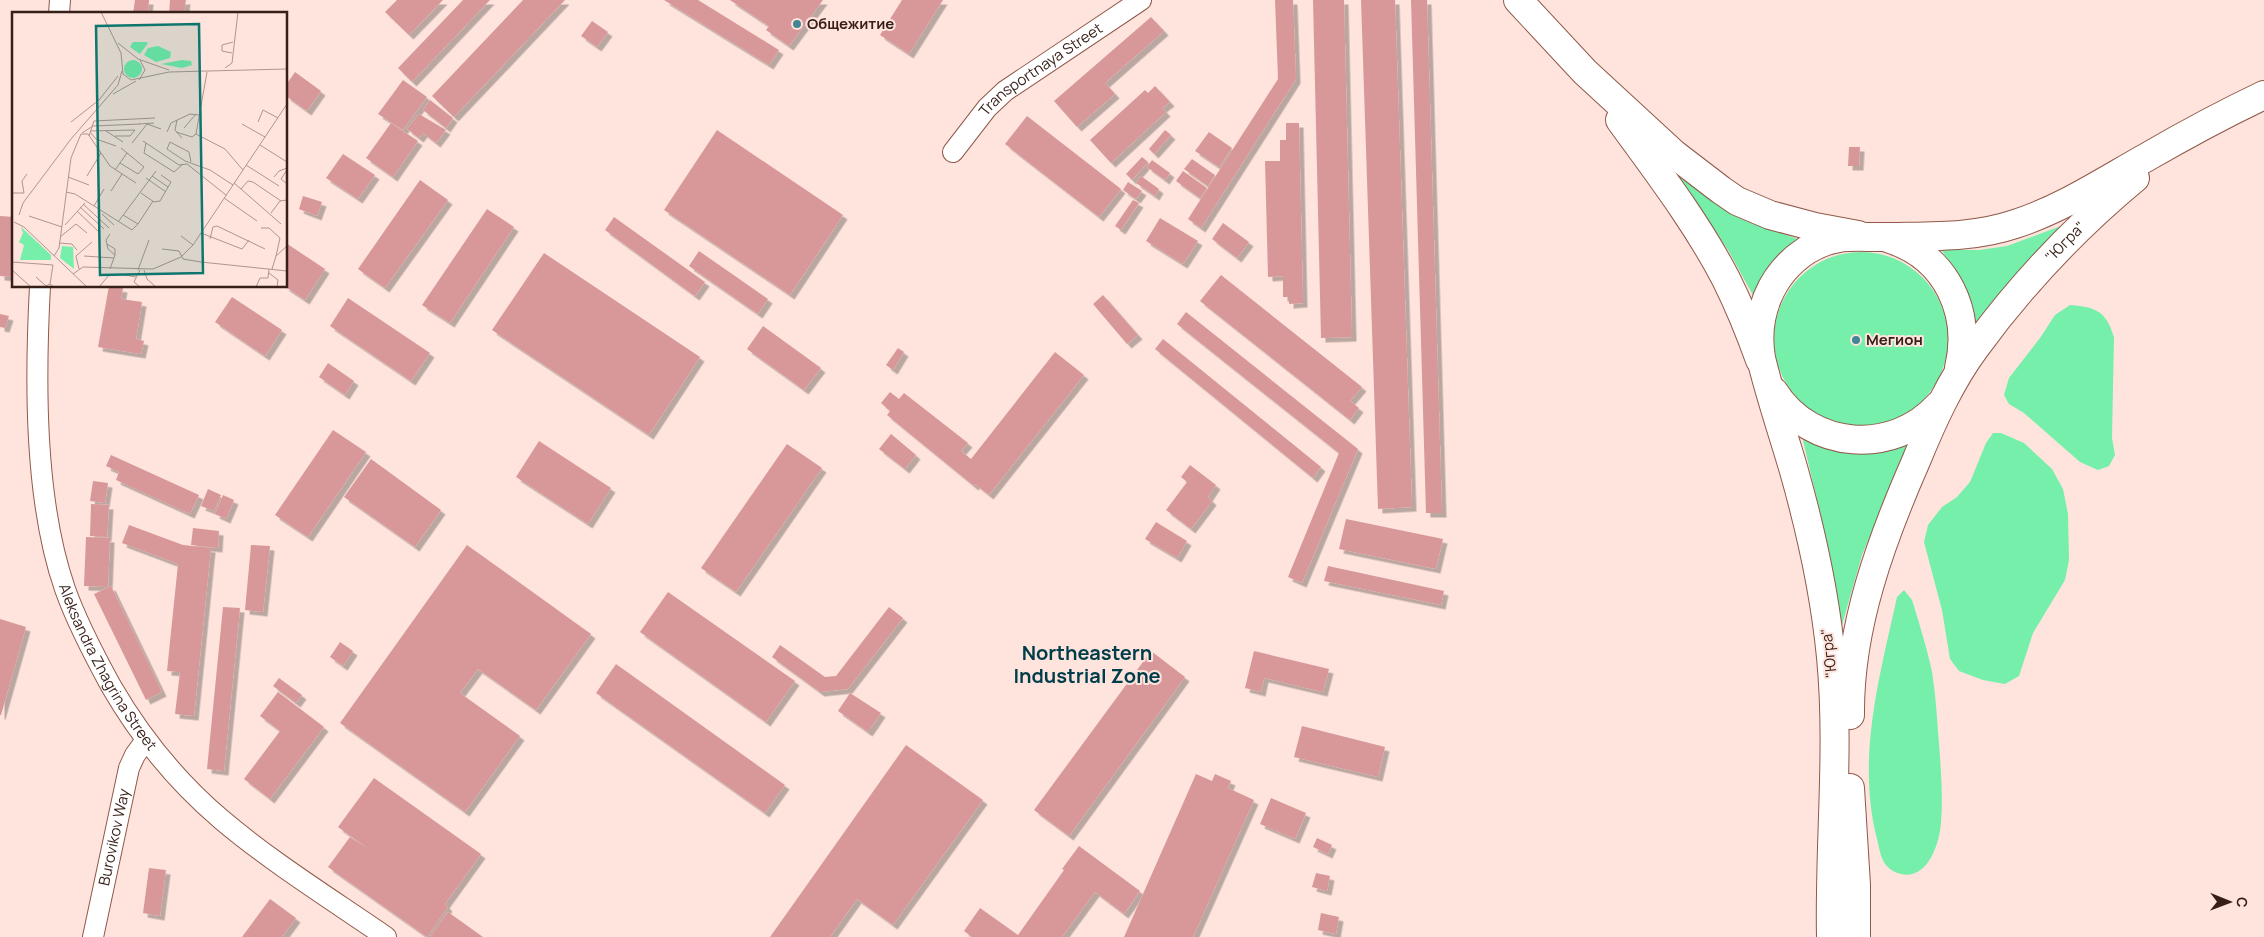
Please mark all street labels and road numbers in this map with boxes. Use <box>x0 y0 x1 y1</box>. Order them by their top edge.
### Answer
street label: Transportnaya Street <box>974 18 1106 120</box>
street label: "Югра" <box>2040 216 2090 266</box>
street label: Aleksandra Zhagrina Street <box>54 581 162 755</box>
street label: "Югра" <box>1815 627 1842 679</box>
street label: Burovikov Way <box>93 787 134 888</box>

